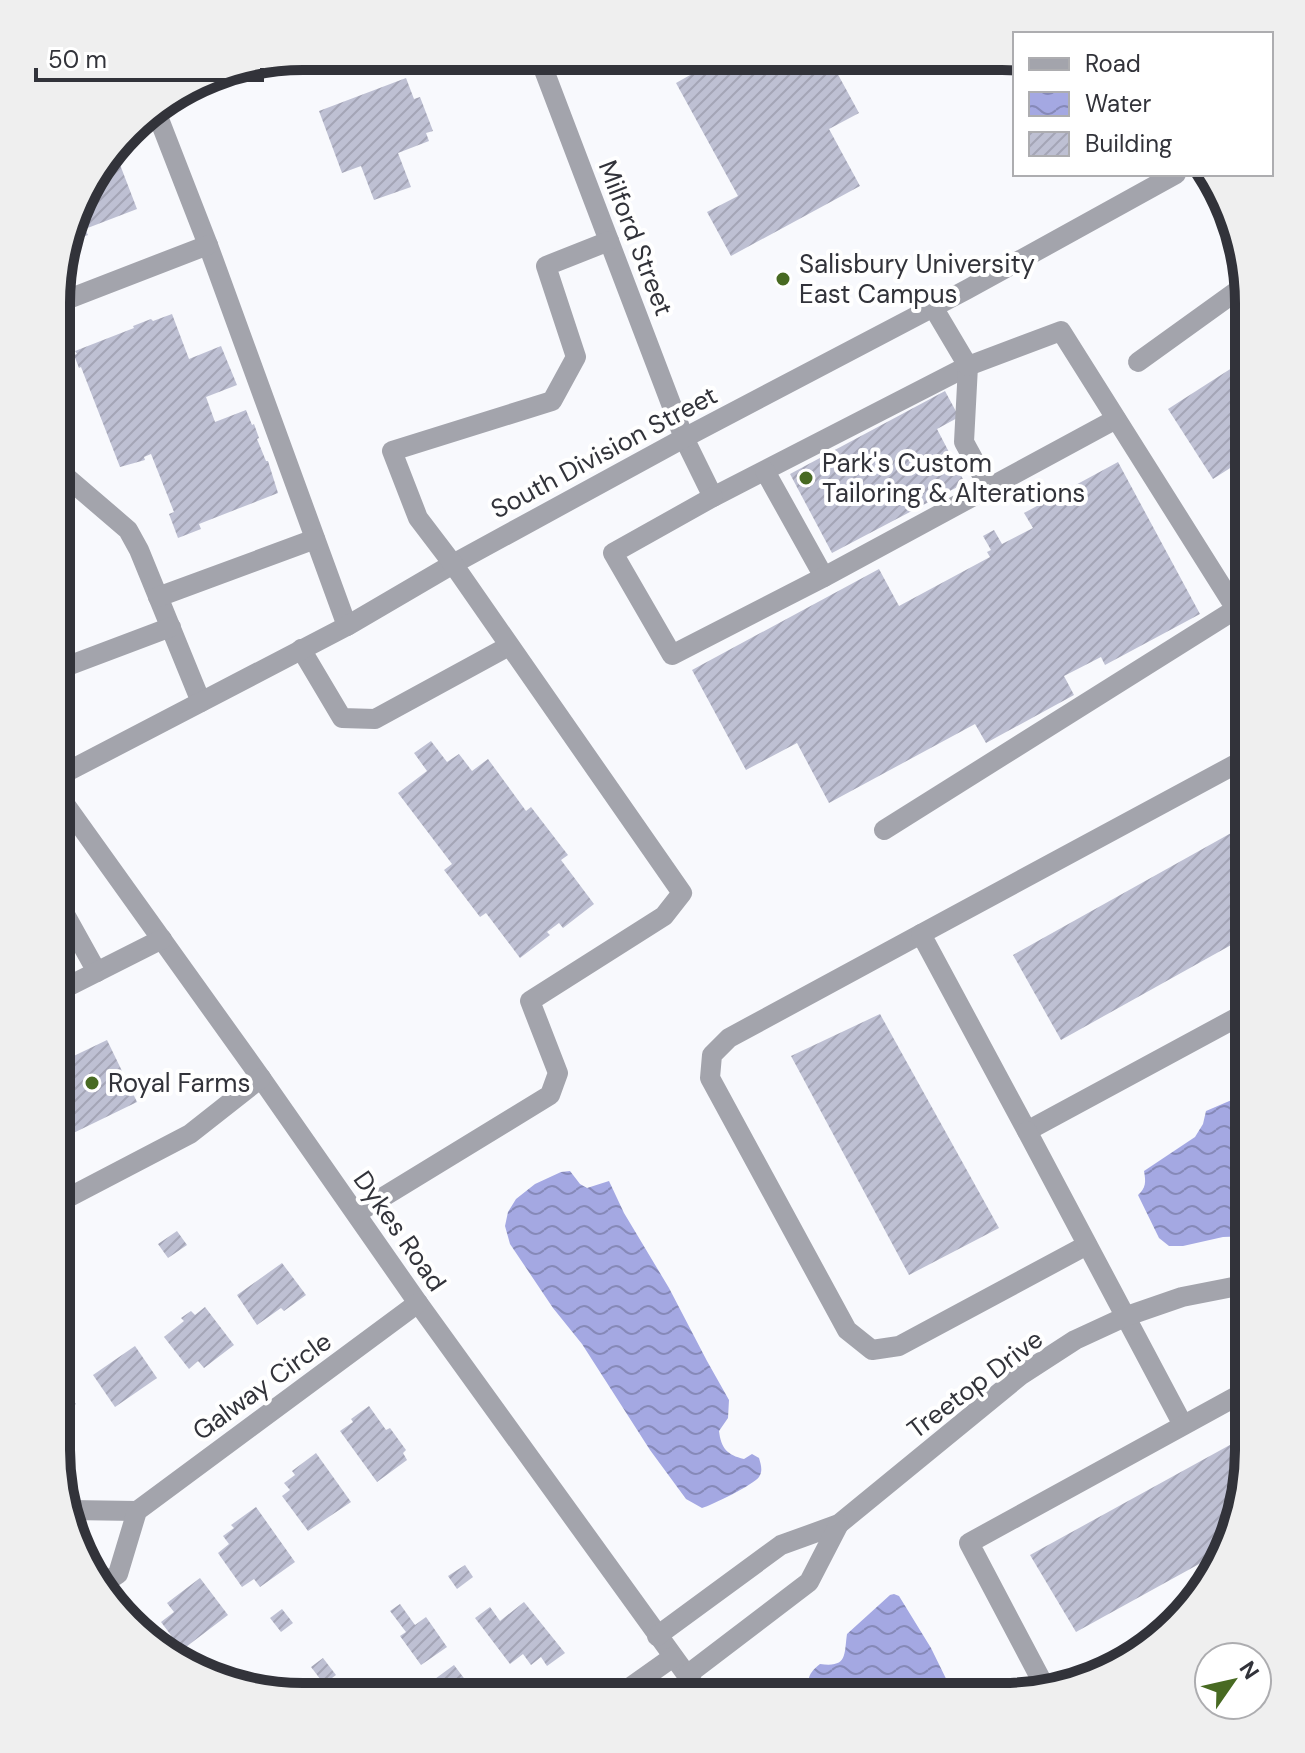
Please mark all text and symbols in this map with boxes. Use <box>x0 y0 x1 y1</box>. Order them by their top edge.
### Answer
scale bar <box>36 32 262 82</box>
legend <box>1013 32 1273 176</box>
text: 50 m <box>48 44 107 75</box>
text: Road <box>1085 48 1141 79</box>
text: Water <box>1085 88 1151 119</box>
text: Building <box>1085 128 1172 159</box>
street label: Milford Street <box>591 156 681 320</box>
place label: Salisbury University East Campus <box>799 247 1035 311</box>
marker: Salisbury University East Campus <box>774 270 792 288</box>
street label: South Division Street <box>485 378 723 526</box>
place label: Park's Custom Tailoring & Alterations <box>822 446 1085 510</box>
marker: Park's Custom Tailoring & Alterations <box>797 469 815 487</box>
place label: Royal Farms <box>108 1066 251 1100</box>
marker: Royal Farms <box>83 1074 101 1092</box>
street label: Dykes Road <box>346 1164 454 1298</box>
street label: Treetop Drive <box>900 1322 1050 1446</box>
street label: Galway Circle <box>186 1324 338 1448</box>
north arrow <box>1193 1641 1273 1721</box>
text: N <box>1233 1655 1266 1685</box>

